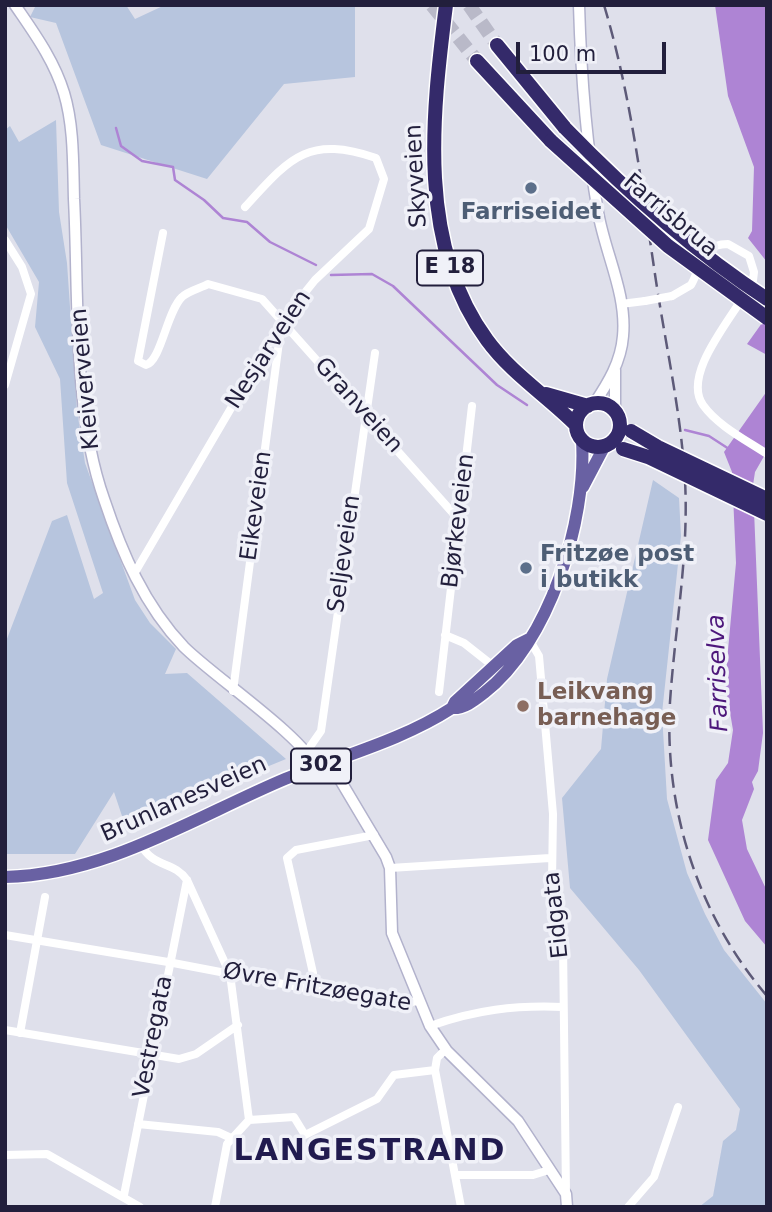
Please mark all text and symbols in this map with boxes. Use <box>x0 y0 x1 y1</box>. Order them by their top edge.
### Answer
scale bar <box>520 28 670 72</box>
text: 100 m <box>529 42 596 66</box>
street label: Skyveien <box>401 124 433 228</box>
street label: Farrisbrua <box>617 169 723 263</box>
marker: Farriseidet <box>523 180 539 196</box>
place label: Farriseidet <box>461 199 601 227</box>
road number: E 18 <box>417 250 483 286</box>
street label: Nesjarveien <box>220 285 318 415</box>
street label: Kleiverveien <box>66 307 106 451</box>
street label: Granveien <box>308 353 408 459</box>
street label: Eikeveien <box>236 449 278 563</box>
street label: Bjørkeveien <box>437 452 481 590</box>
street label: Seljeveien <box>323 493 367 615</box>
place label: Fritzøe post i butikk <box>540 541 694 595</box>
marker: Fritzøe post i butikk <box>518 560 534 576</box>
water label: Farriselva <box>703 614 735 732</box>
place label: Leikvang barnehage <box>537 679 676 733</box>
marker: Leikvang barnehage <box>515 698 531 714</box>
road number: 302 <box>291 748 351 784</box>
street label: Brunlanesveien <box>97 751 271 849</box>
street label: Eidgata <box>539 870 575 960</box>
street label: Øvre Fritzøegate <box>221 958 413 1018</box>
street label: Vestregata <box>129 974 179 1100</box>
district label: LANGESTRAND <box>235 1134 505 1170</box>

